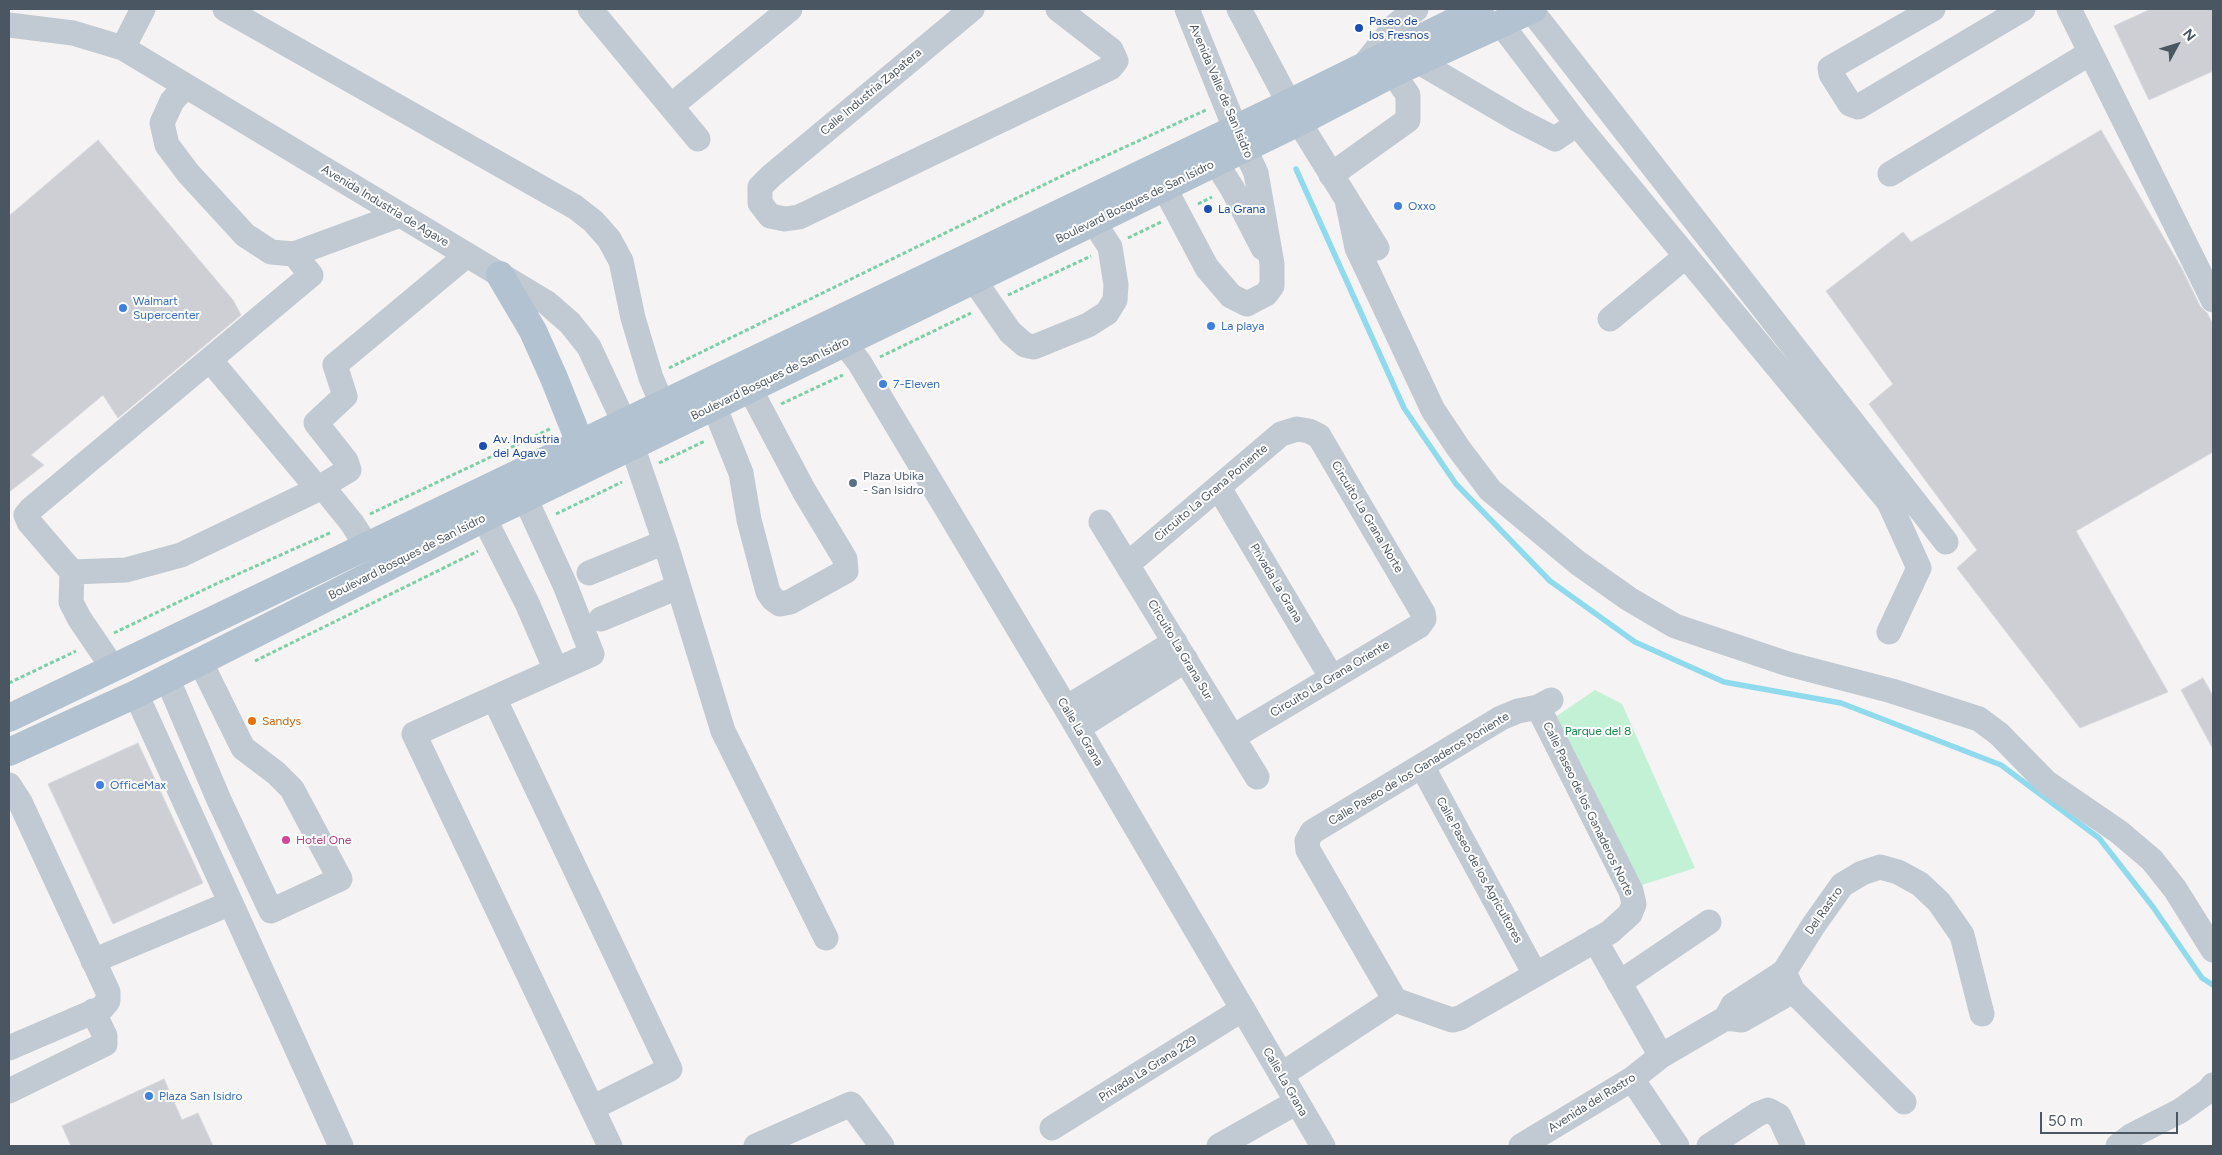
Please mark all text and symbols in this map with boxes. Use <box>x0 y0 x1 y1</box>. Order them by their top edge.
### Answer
place label: Paseo de los Fresnos <box>1369 14 1429 42</box>
north arrow <box>2152 20 2202 70</box>
street label: Avenida Valle de San Isidro <box>1186 22 1256 160</box>
marker: Paseo de los Fresnos <box>1353 22 1365 34</box>
text: N <box>2179 26 2199 45</box>
street label: Calle Industria Zapatera <box>818 45 924 139</box>
street label: Boulevard Bosques de San Isidro <box>1054 157 1216 247</box>
street label: Avenida Industria de Agave <box>319 162 451 250</box>
place label: Oxxo <box>1408 199 1436 213</box>
marker: Oxxo <box>1392 200 1404 212</box>
place label: La Grana <box>1218 202 1265 216</box>
marker: La Grana <box>1202 203 1214 215</box>
place label: Walmart Supercenter <box>133 294 200 322</box>
marker: Walmart Supercenter <box>117 302 129 314</box>
place label: La playa <box>1221 319 1264 333</box>
marker: La playa <box>1205 320 1217 332</box>
street label: Boulevard Bosques de San Isidro <box>689 334 851 424</box>
place label: 7-Eleven <box>893 377 940 391</box>
marker: 7-Eleven <box>877 378 889 390</box>
place label: Av. Industria del Agave <box>493 432 559 460</box>
marker: Av. Industria del Agave <box>477 440 489 452</box>
street label: Circuito La Grana Poniente <box>1151 441 1271 545</box>
street label: Circuito La Grana Norte <box>1328 459 1406 575</box>
place label: Plaza Ubika - San Isidro <box>863 469 924 497</box>
marker: Plaza Ubika - San Isidro <box>847 477 859 489</box>
street label: Boulevard Bosques de San Isidro <box>326 511 488 603</box>
street label: Privada La Grana <box>1247 541 1305 625</box>
street label: Circuito La Grana Sur <box>1144 597 1216 703</box>
street label: Circuito La Grana Oriente <box>1268 638 1392 720</box>
street label: Calle La Grana <box>1054 695 1106 769</box>
street label: Calle Paseo de los Ganaderos Poniente <box>1326 709 1512 829</box>
place label: Sandys <box>262 714 301 728</box>
marker: Sandys <box>246 715 258 727</box>
street label: Calle Paseo de los Ganaderos Norte <box>1539 720 1637 898</box>
park label: Parque del 8 <box>1565 724 1631 738</box>
place label: OfficeMax <box>110 778 166 792</box>
marker: OfficeMax <box>94 779 106 791</box>
street label: Calle Paseo de los Agricultores <box>1433 794 1525 946</box>
place label: Hotel One <box>296 833 351 847</box>
marker: Hotel One <box>280 834 292 846</box>
street label: Del Rastro <box>1802 884 1846 938</box>
street label: Privada La Grana 229 <box>1096 1033 1200 1105</box>
street label: Calle La Grana <box>1260 1045 1310 1119</box>
street label: Avenida del Rastro <box>1546 1070 1638 1136</box>
place label: Plaza San Isidro <box>159 1089 243 1103</box>
marker: Plaza San Isidro <box>143 1090 155 1102</box>
scale bar <box>2042 1102 2180 1134</box>
text: 50 m <box>2048 1112 2083 1130</box>

